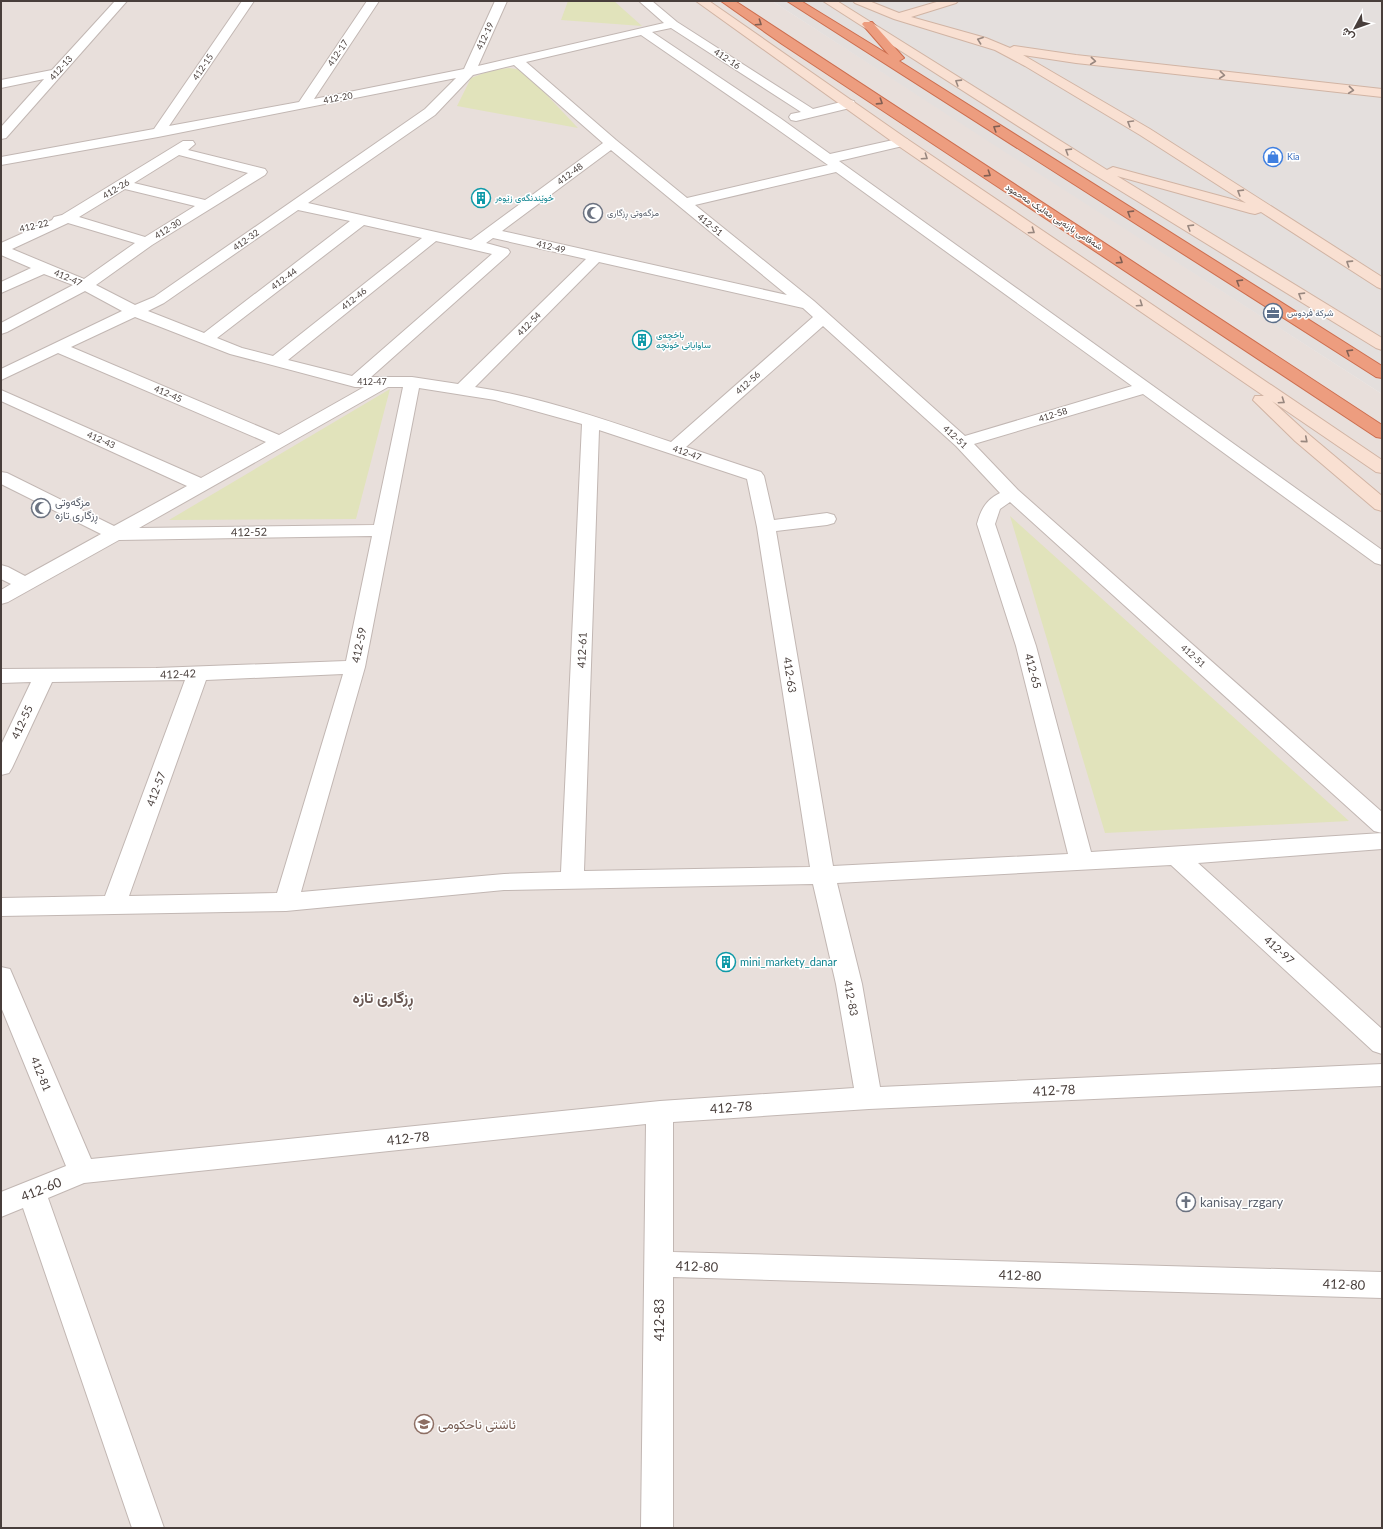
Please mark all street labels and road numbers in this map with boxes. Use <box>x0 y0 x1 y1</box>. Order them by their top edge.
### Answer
street label: 412-19 <box>473 20 496 51</box>
street label: 412-17 <box>325 37 350 68</box>
street label: 412-16 <box>712 46 743 71</box>
street label: 412-15 <box>190 51 215 82</box>
street label: 412-13 <box>47 53 75 82</box>
street label: 412-20 <box>322 89 353 106</box>
street label: 412-48 <box>555 160 585 187</box>
street label: 412-26 <box>100 176 131 201</box>
street label: شەقامی بازنەیی مەلیک مەحمود <box>1003 181 1105 253</box>
street label: 412-51 <box>695 211 725 238</box>
street label: 412-30 <box>152 216 183 241</box>
street label: 412-22 <box>18 217 49 234</box>
street label: 412-32 <box>230 227 261 253</box>
street label: 412-49 <box>536 238 567 255</box>
street label: 412-44 <box>269 265 299 292</box>
street label: 412-47 <box>52 267 84 288</box>
street label: 412-46 <box>339 285 369 312</box>
street label: 412-54 <box>514 309 543 338</box>
street label: 412-56 <box>733 369 762 397</box>
street label: 412-47 <box>357 376 387 387</box>
street label: 412-45 <box>152 383 184 404</box>
street label: 412-58 <box>1037 405 1069 424</box>
street label: 412-51 <box>941 423 970 451</box>
street label: 412-43 <box>86 429 117 451</box>
street label: 412-47 <box>671 443 703 463</box>
street label: 412-52 <box>231 525 267 538</box>
street label: 412-59 <box>348 626 369 664</box>
street label: 412-61 <box>574 632 589 668</box>
street label: 412-51 <box>1179 642 1208 670</box>
street label: 412-65 <box>1023 652 1044 690</box>
street label: 412-63 <box>781 656 800 694</box>
street label: 412-42 <box>160 666 196 681</box>
street label: 412-55 <box>8 703 35 741</box>
street label: 412-57 <box>143 770 168 808</box>
street label: 412-97 <box>1262 933 1297 967</box>
street label: 412-83 <box>842 979 861 1017</box>
street label: 412-81 <box>29 1055 54 1093</box>
street label: 412-78 <box>1032 1081 1076 1099</box>
street label: 412-78 <box>709 1098 753 1116</box>
street label: 412-78 <box>386 1128 430 1148</box>
street label: 412-60 <box>18 1173 64 1204</box>
street label: 412-80 <box>675 1257 719 1275</box>
street label: 412-80 <box>998 1266 1042 1284</box>
street label: 412-80 <box>1322 1275 1366 1293</box>
street label: 412-83 <box>651 1299 667 1341</box>

